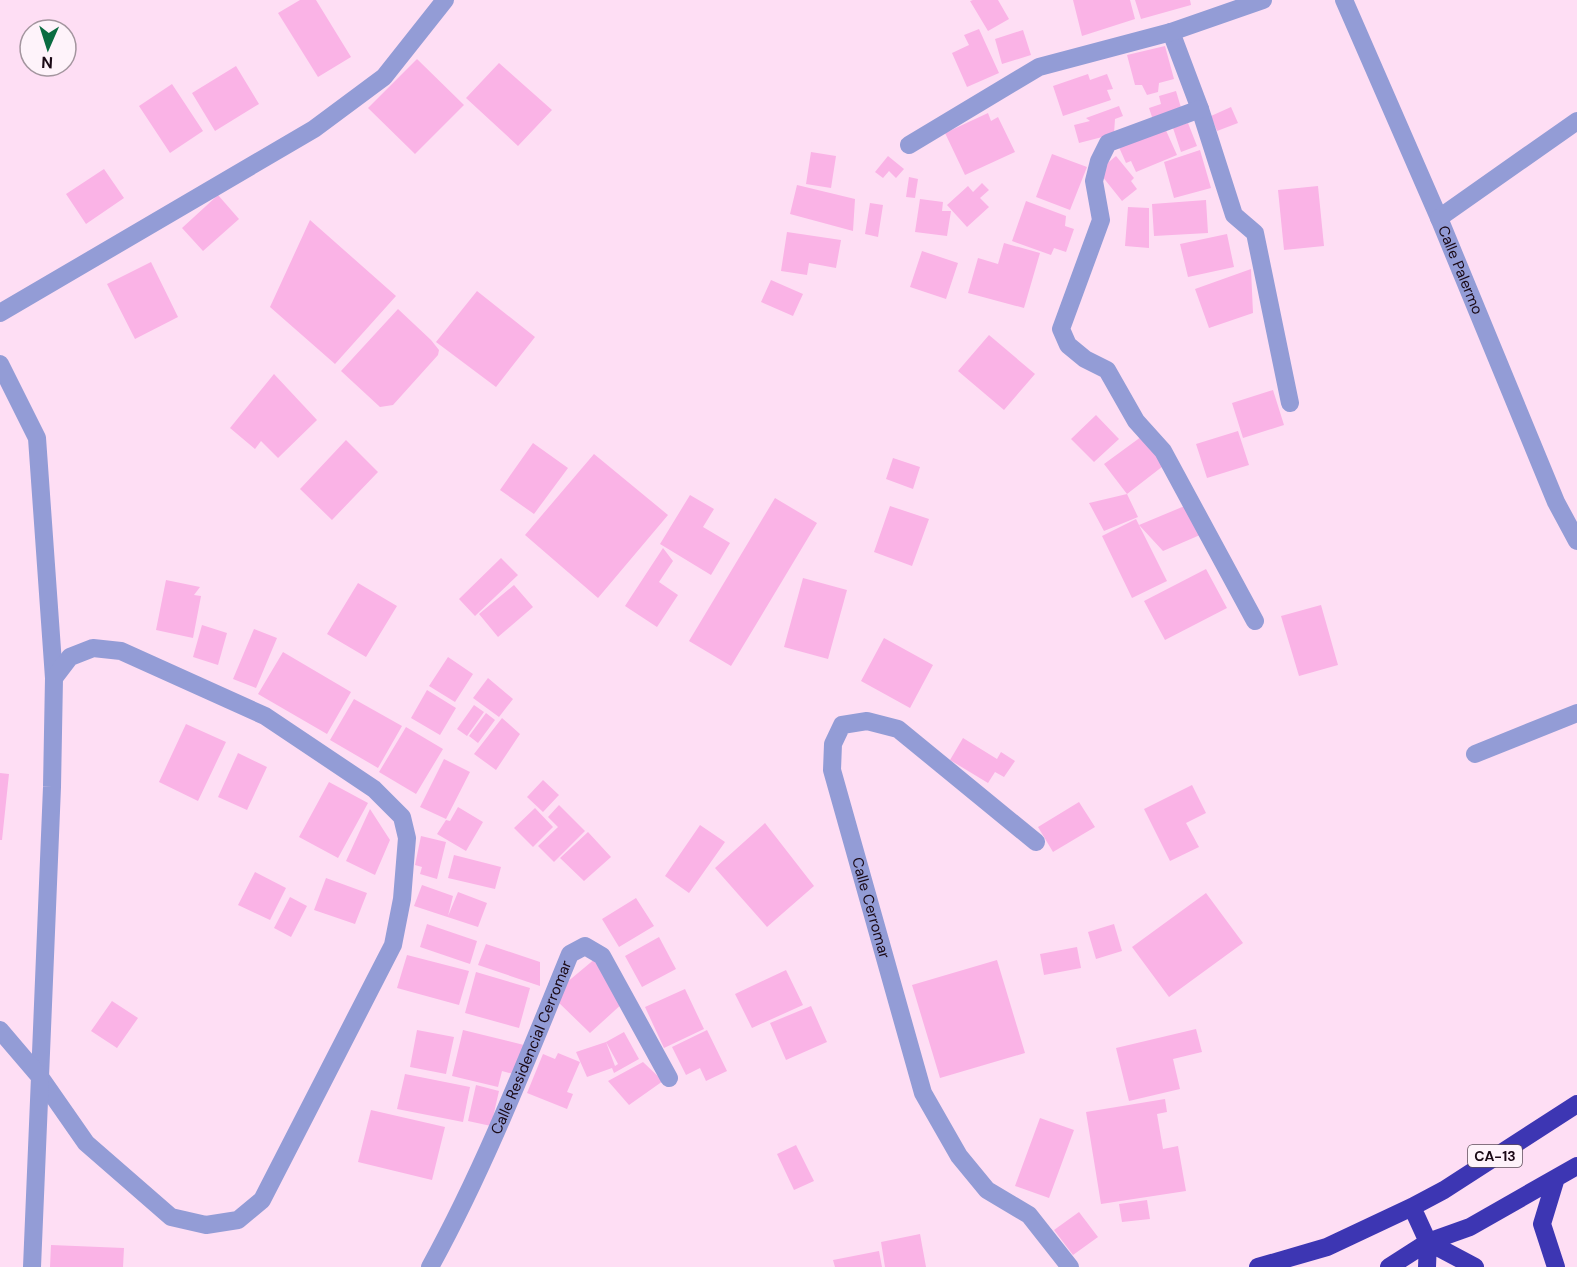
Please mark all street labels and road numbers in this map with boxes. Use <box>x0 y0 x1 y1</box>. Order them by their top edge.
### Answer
street label: Calle Palermo <box>1433 222 1488 318</box>
street label: Calle Cerromar <box>847 855 895 961</box>
street label: Calle Residencial Cerromar <box>486 957 577 1138</box>
road number: CA-13 <box>1468 1145 1522 1167</box>

